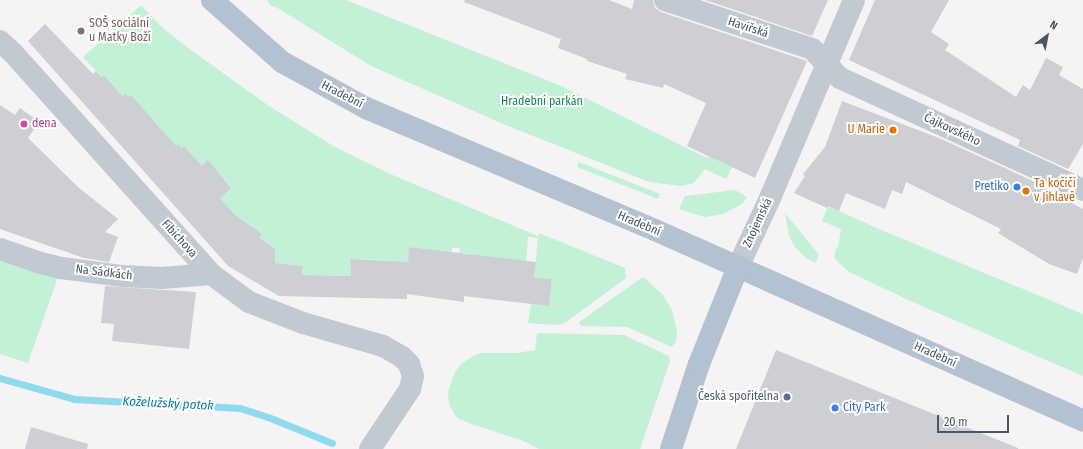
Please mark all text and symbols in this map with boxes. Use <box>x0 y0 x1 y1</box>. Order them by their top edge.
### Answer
street label: Havířská <box>726 15 770 41</box>
north arrow <box>1027 16 1067 56</box>
place label: SOŠ sociální u Matky Boží <box>89 17 151 45</box>
text: N <box>1047 18 1060 33</box>
marker: SOŠ sociální u Matky Boží <box>76 26 86 36</box>
street label: Hradební <box>319 78 365 112</box>
park label: Hradební parkán <box>501 95 583 109</box>
street label: Čajkovského <box>921 111 983 149</box>
place label: dena <box>32 117 57 131</box>
marker: dena <box>19 119 29 129</box>
place label: U Marie <box>848 123 885 137</box>
marker: U Marie <box>888 125 898 135</box>
place label: Ta kočičí v Jihlavě <box>1034 177 1076 205</box>
place label: Pretiko <box>974 180 1009 194</box>
marker: Pretiko <box>1012 182 1022 192</box>
marker: Ta kočičí v Jihlavě <box>1021 186 1031 196</box>
street label: Znojemská <box>740 196 776 250</box>
street label: Hradební <box>615 209 663 239</box>
street label: Fibichova <box>158 217 200 261</box>
street label: Na Sádkách <box>75 262 133 284</box>
street label: Hradební <box>911 339 959 371</box>
place label: Česká spořitelna <box>698 390 779 404</box>
marker: Česká spořitelna <box>782 392 792 402</box>
water label: Koželužský potok <box>122 394 214 414</box>
place label: City Park <box>843 401 885 415</box>
marker: City Park <box>830 403 840 413</box>
scale bar <box>939 407 1011 433</box>
text: 20 m <box>944 415 968 429</box>

